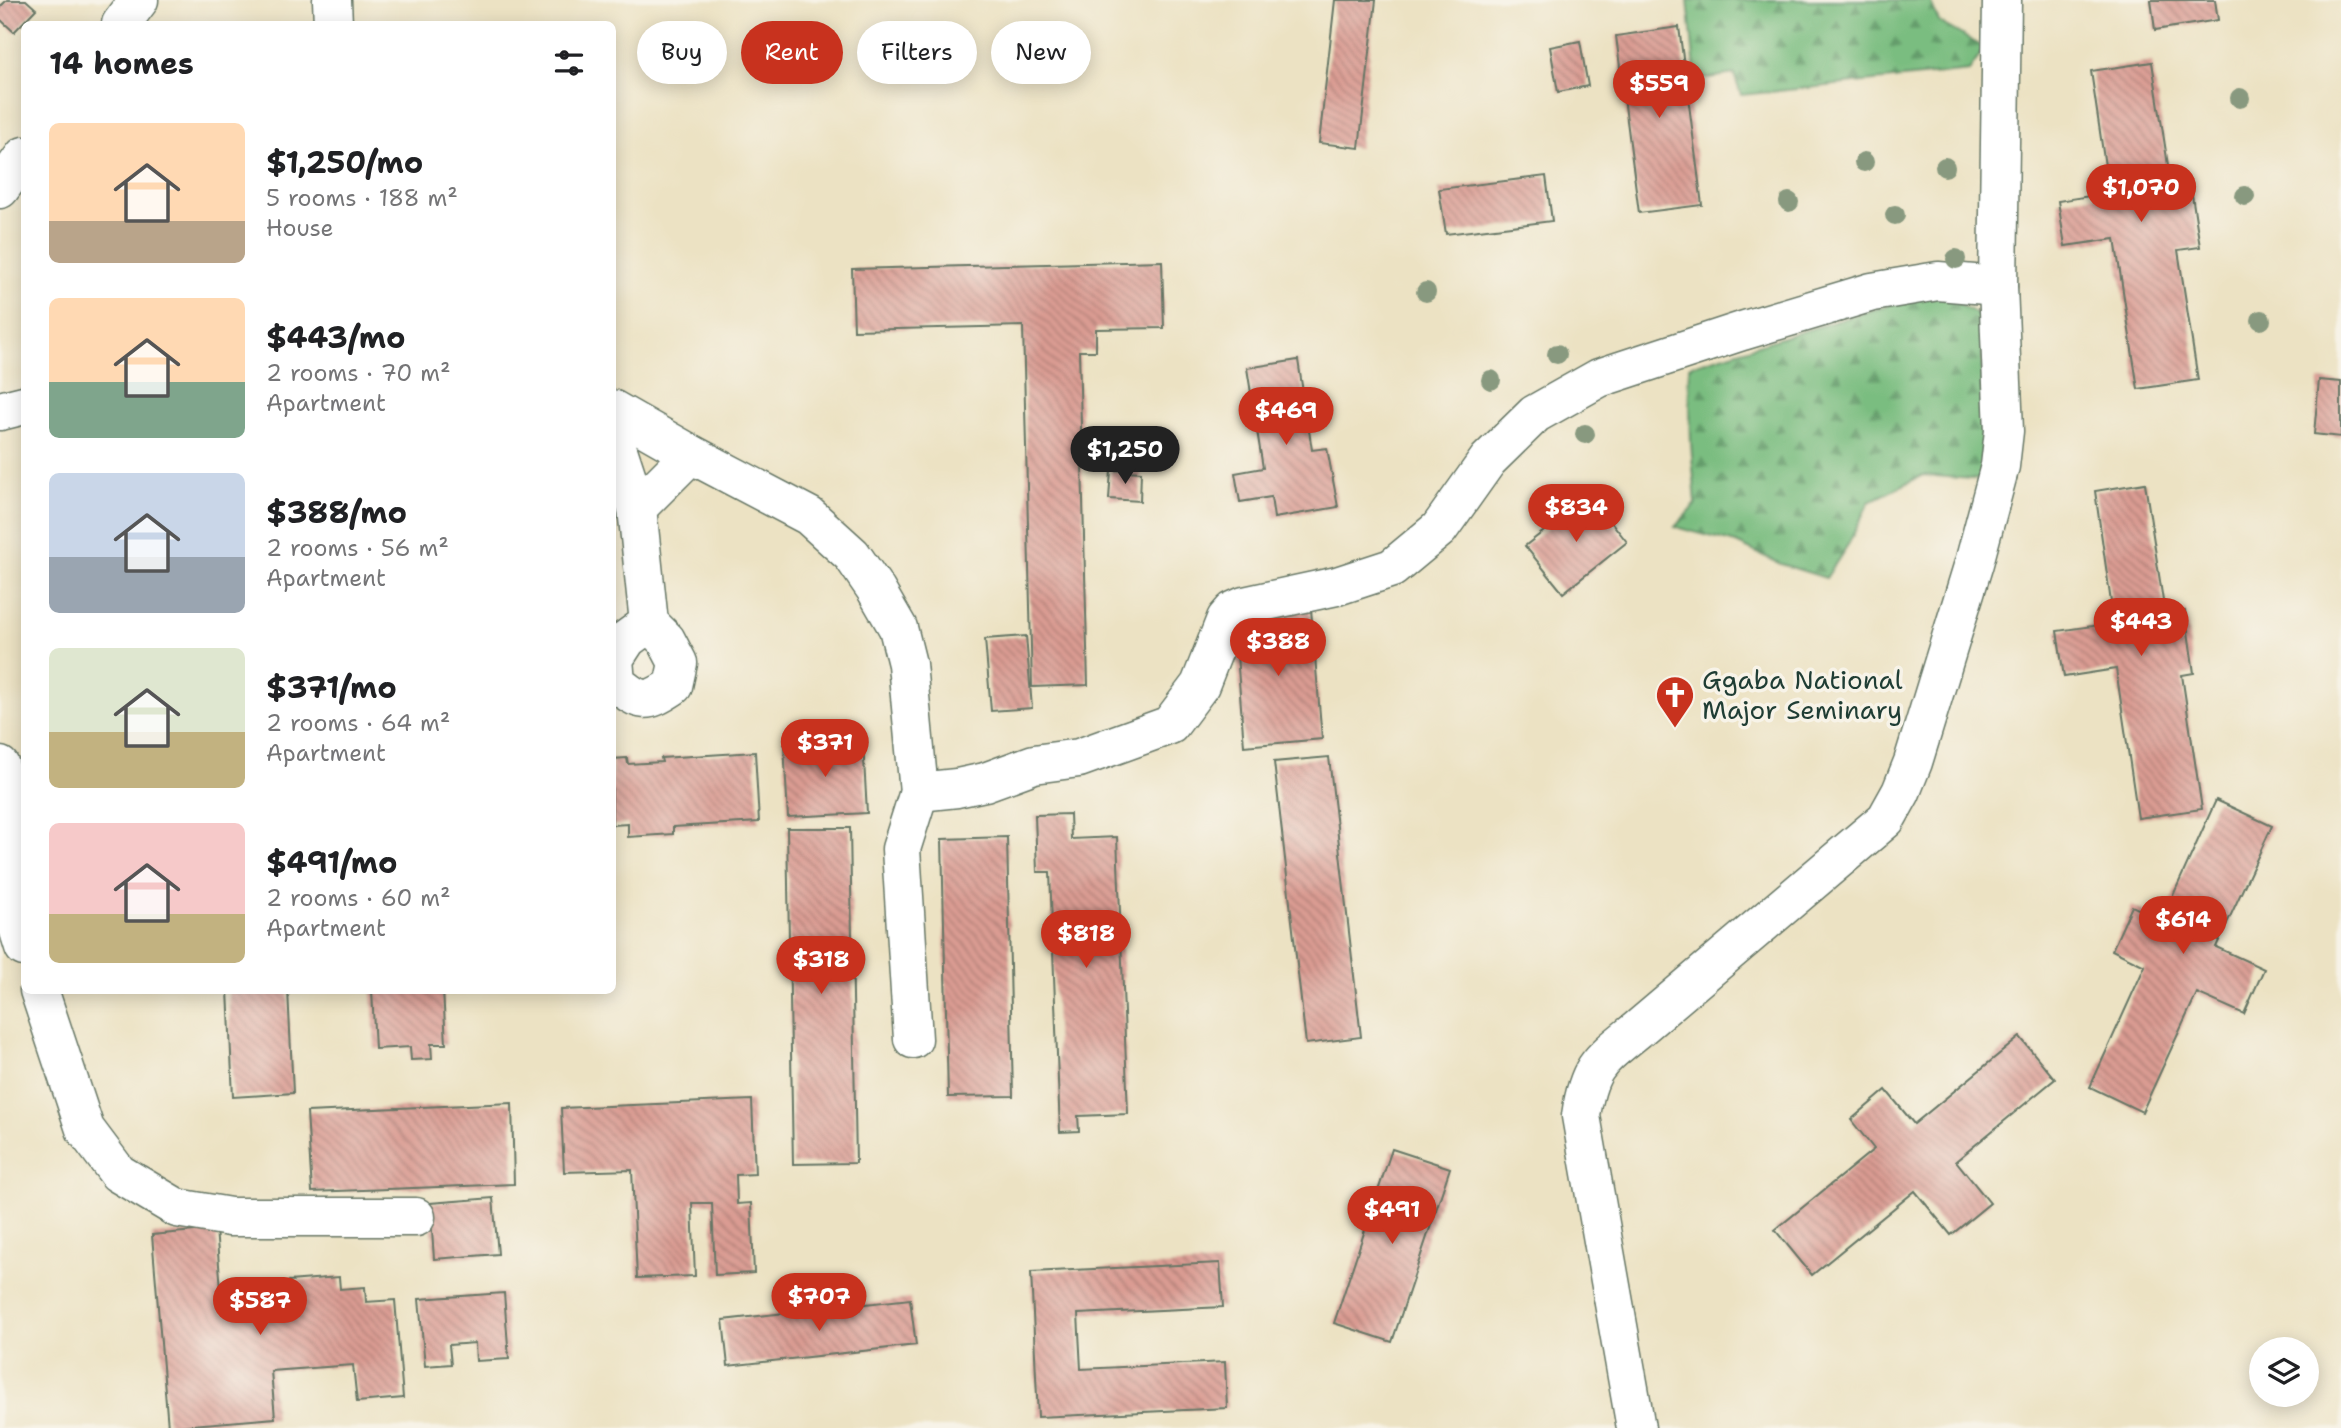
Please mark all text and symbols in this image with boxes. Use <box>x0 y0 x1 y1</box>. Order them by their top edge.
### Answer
chip: Buy <box>637 21 727 84</box>
chip: Rent <box>741 21 843 84</box>
chip: Filters <box>857 21 977 84</box>
chip: New <box>991 21 1091 84</box>
text: 14 homes <box>49 43 194 84</box>
icon: filters <box>550 44 588 82</box>
pin: $559 <box>1618 60 1700 120</box>
text: $559 <box>1629 68 1689 98</box>
text: $1,250/mo <box>266 142 423 183</box>
icon: home <box>105 151 189 235</box>
pin: $1,070 <box>2084 164 2198 224</box>
text: $1,070 <box>2102 172 2180 202</box>
text: 5 rooms · 188 m² <box>266 183 458 213</box>
text: House <box>266 213 334 243</box>
text: $443/mo <box>266 317 405 358</box>
icon: home <box>105 326 189 410</box>
text: 2 rooms · 70 m² <box>266 358 451 388</box>
text: Apartment <box>266 388 386 418</box>
pin: $469 <box>1245 388 1327 447</box>
text: $469 <box>1255 395 1317 425</box>
pin: $1,250 <box>1068 426 1182 486</box>
text: $1,250 <box>1087 434 1163 464</box>
pin: $834 <box>1535 484 1617 544</box>
text: $388/mo <box>266 492 407 533</box>
text: $834 <box>1544 492 1608 522</box>
icon: home <box>105 501 189 585</box>
text: 2 rooms · 56 m² <box>266 533 449 563</box>
text: Apartment <box>266 563 386 593</box>
pin: $443 <box>2100 598 2182 658</box>
text: $443 <box>2110 606 2172 636</box>
pin: $388 <box>1237 618 1319 678</box>
text: $388 <box>1246 626 1310 656</box>
place label: Ggaba National Major Seminary <box>1702 662 1903 727</box>
text: $371/mo <box>266 667 397 708</box>
church icon: Ggaba National Major Seminary <box>1654 674 1696 729</box>
icon: home <box>105 676 189 760</box>
text: 2 rooms · 64 m² <box>266 708 450 738</box>
pin: $371 <box>784 720 866 779</box>
text: $371 <box>797 727 853 757</box>
text: Apartment <box>266 738 386 768</box>
text: $491/mo <box>266 842 398 883</box>
icon: home <box>105 851 189 935</box>
text: 2 rooms · 60 m² <box>266 883 451 913</box>
pin: $614 <box>2142 897 2224 956</box>
text: $614 <box>2155 904 2211 934</box>
pin: $818 <box>1045 911 1127 970</box>
text: Apartment <box>266 913 386 943</box>
text: $818 <box>1057 918 1115 948</box>
pin: $318 <box>780 936 862 996</box>
text: $318 <box>792 944 850 974</box>
pin: $491 <box>1351 1186 1433 1246</box>
text: $491 <box>1363 1194 1421 1224</box>
pin: $707 <box>778 1274 860 1333</box>
pin: $587 <box>219 1278 301 1337</box>
text: $707 <box>787 1281 851 1311</box>
text: $587 <box>229 1285 291 1315</box>
map controls <box>2249 1337 2319 1407</box>
button: layers <box>2249 1337 2319 1407</box>

